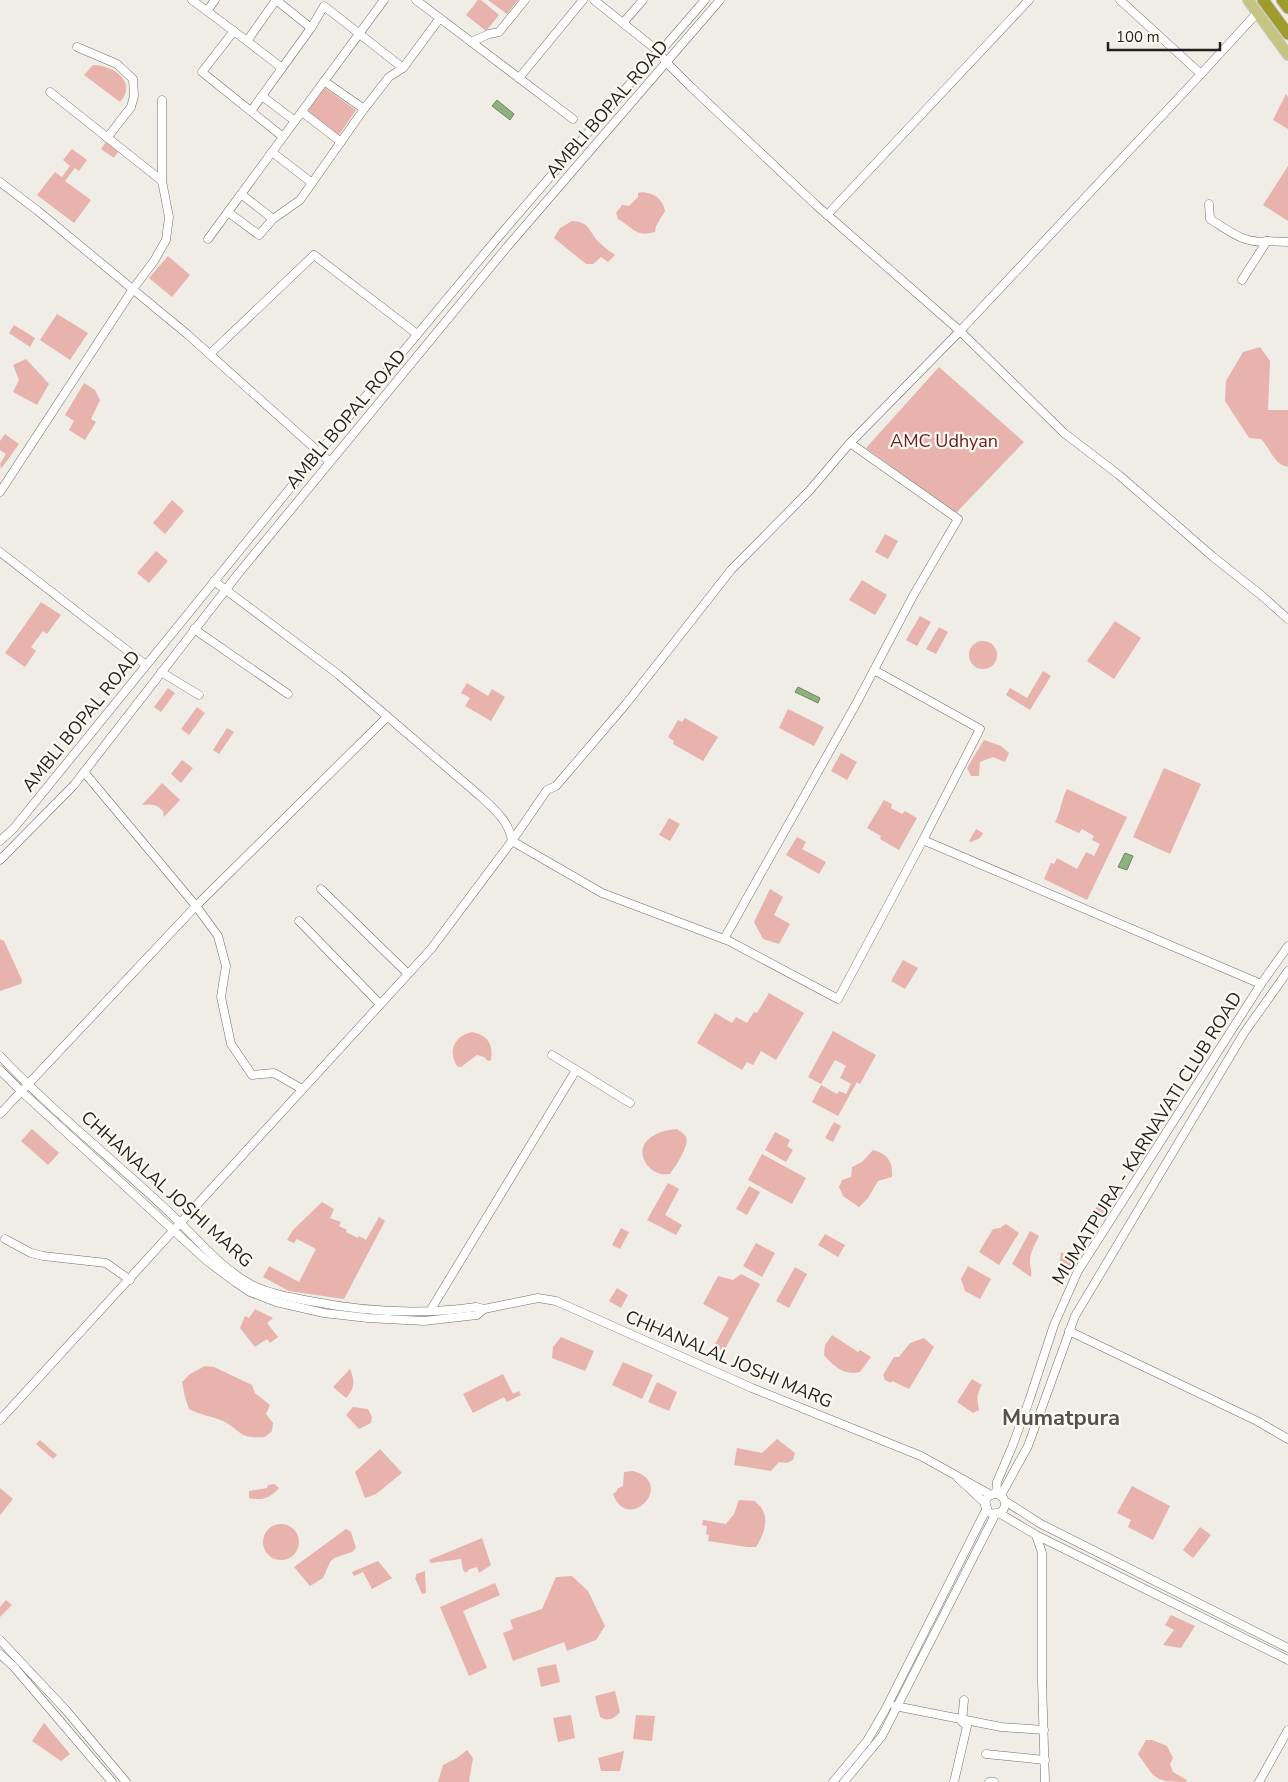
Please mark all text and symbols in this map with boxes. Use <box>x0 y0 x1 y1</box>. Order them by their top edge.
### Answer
scale bar <box>1108 20 1220 52</box>
text: 100 m <box>1116 27 1160 47</box>
street label: AMBLI BOPAL ROAD <box>540 35 674 183</box>
street label: AMBLI BOPAL ROAD <box>280 344 412 494</box>
park label: AMC Udhyan <box>890 429 998 453</box>
street label: AMBLI BOPAL ROAD <box>17 645 145 797</box>
street label: MUMATPURA - KARNAVATI CLUB ROAD <box>1047 987 1247 1289</box>
street label: CHHANALAL JOSHI MARG <box>76 1105 258 1273</box>
street label: CHHANALAL JOSHI MARG <box>622 1304 836 1414</box>
district label: Mumatpura <box>1002 1403 1120 1433</box>

